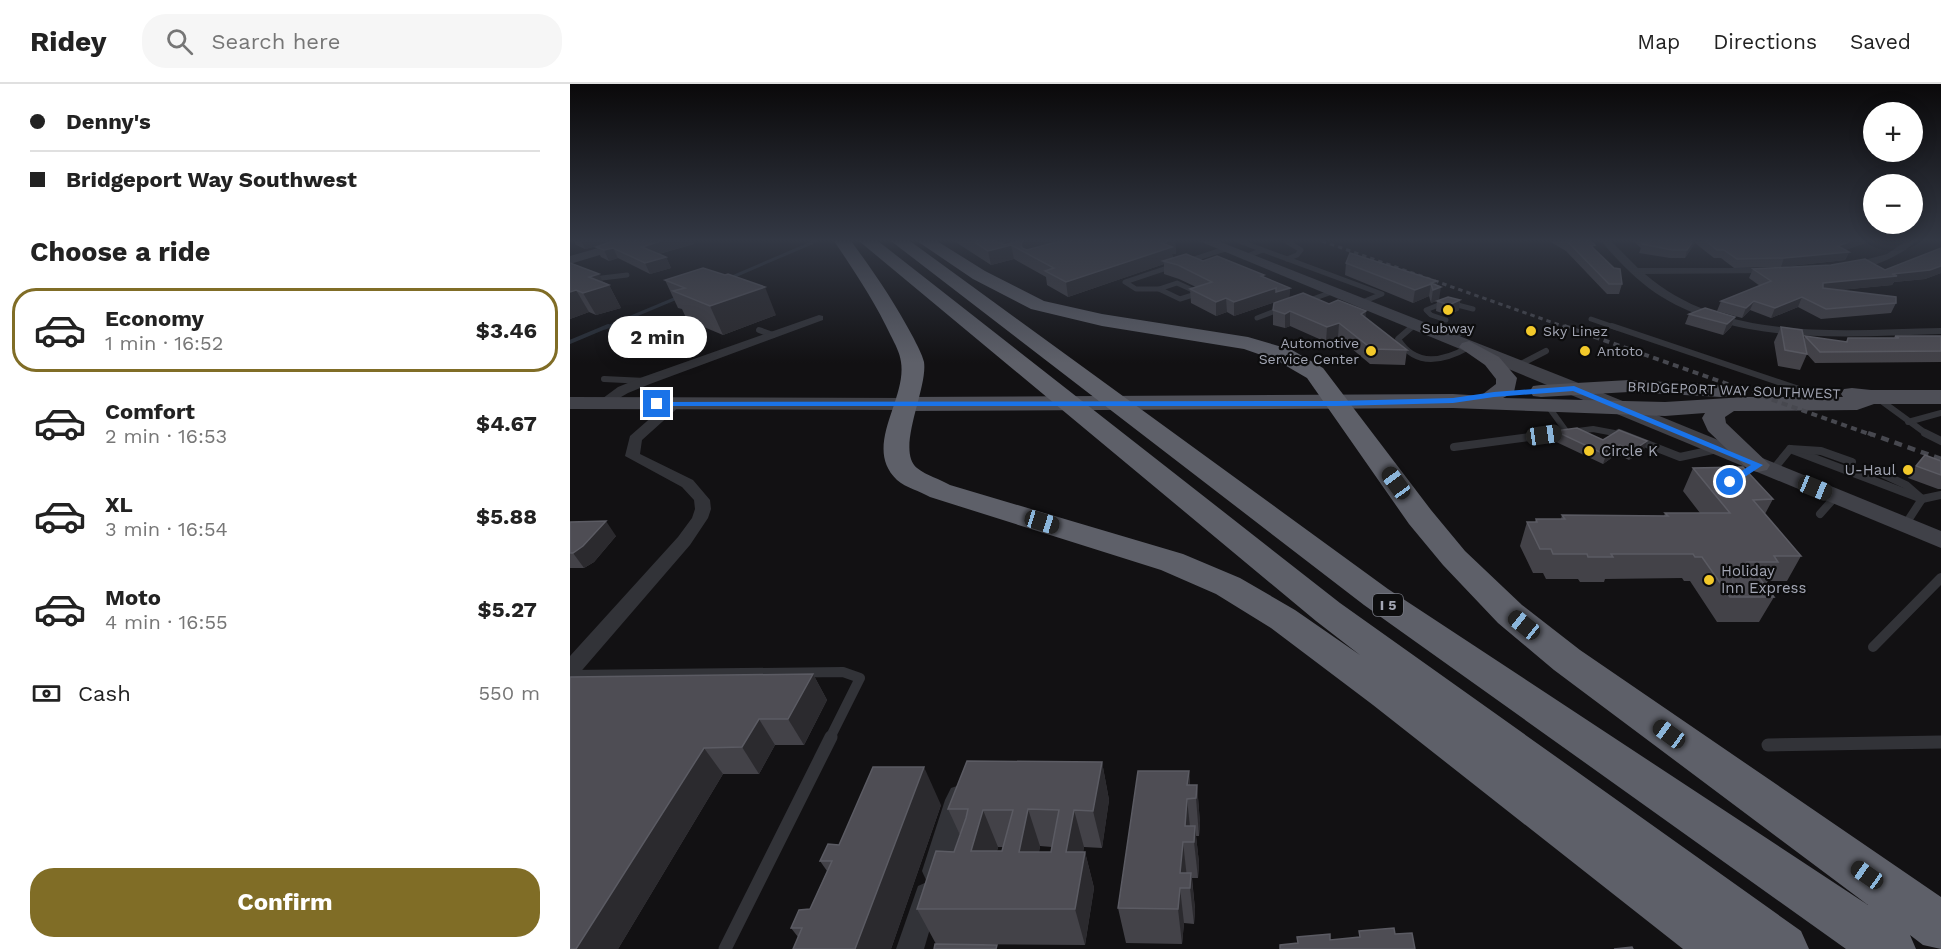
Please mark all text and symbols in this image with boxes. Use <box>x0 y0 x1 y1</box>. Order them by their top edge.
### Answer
search box <box>142 14 562 68</box>
text: Ridey <box>30 25 106 58</box>
icon: search <box>163 25 196 58</box>
text: Search here <box>211 29 340 54</box>
text: Map <box>1637 29 1680 54</box>
text: Directions <box>1713 29 1817 54</box>
text: Saved <box>1850 29 1911 54</box>
map controls <box>1863 102 1923 234</box>
button: + <box>1863 102 1923 162</box>
text: Denny's <box>66 109 151 134</box>
text: Bridgeport Way Southwest <box>66 167 357 192</box>
button: − <box>1863 174 1923 234</box>
text: Choose a ride <box>30 236 210 268</box>
icon: car <box>33 303 87 357</box>
marker: Subway <box>1441 303 1455 317</box>
text: Economy <box>105 306 204 331</box>
callout: 2 min <box>608 317 706 359</box>
text: $3.46 <box>476 318 537 343</box>
place label: Subway <box>1422 320 1475 336</box>
place label: Sky Linez <box>1543 323 1608 339</box>
marker: Sky Linez <box>1524 324 1538 338</box>
text: 2 min <box>630 325 685 349</box>
text: 1 min · 16:52 <box>105 331 223 355</box>
place label: Automotive Service Center <box>1259 335 1359 367</box>
place label: Antoto <box>1597 343 1643 359</box>
marker: Automotive Service Center <box>1364 344 1378 358</box>
marker: Antoto <box>1578 344 1592 358</box>
street label: BRIDGEPORT WAY SOUTHWEST <box>1627 378 1841 402</box>
route end <box>643 390 670 417</box>
icon: car <box>33 396 87 450</box>
text: Comfort <box>105 399 195 424</box>
text: $4.67 <box>476 411 537 436</box>
text: 2 min · 16:53 <box>105 424 227 448</box>
car <box>1525 424 1563 446</box>
place label: Circle K <box>1601 442 1658 460</box>
marker: Circle K <box>1582 444 1596 458</box>
place label: U-Haul <box>1844 461 1896 479</box>
car <box>1378 463 1414 503</box>
marker: U-Haul <box>1901 463 1915 477</box>
route start <box>1716 468 1743 495</box>
car <box>1795 473 1835 503</box>
icon: car <box>33 489 87 543</box>
text: XL <box>105 492 133 517</box>
text: $5.88 <box>476 504 537 529</box>
car <box>1022 508 1062 536</box>
text: 3 min · 16:54 <box>105 517 228 541</box>
place label: Holiday Inn Express <box>1721 562 1806 597</box>
marker: Holiday Inn Express <box>1702 573 1716 587</box>
icon: car <box>33 582 87 636</box>
text: Moto <box>105 585 161 610</box>
road number: I 5 <box>1373 594 1403 616</box>
text: $5.27 <box>478 597 537 622</box>
car <box>1504 607 1544 643</box>
text: 4 min · 16:55 <box>105 610 228 634</box>
icon: cash <box>30 677 63 710</box>
text: Cash <box>78 681 131 706</box>
text: 550 m <box>478 681 540 705</box>
car <box>1649 716 1689 752</box>
car <box>1847 857 1887 893</box>
button: Confirm <box>30 868 540 937</box>

